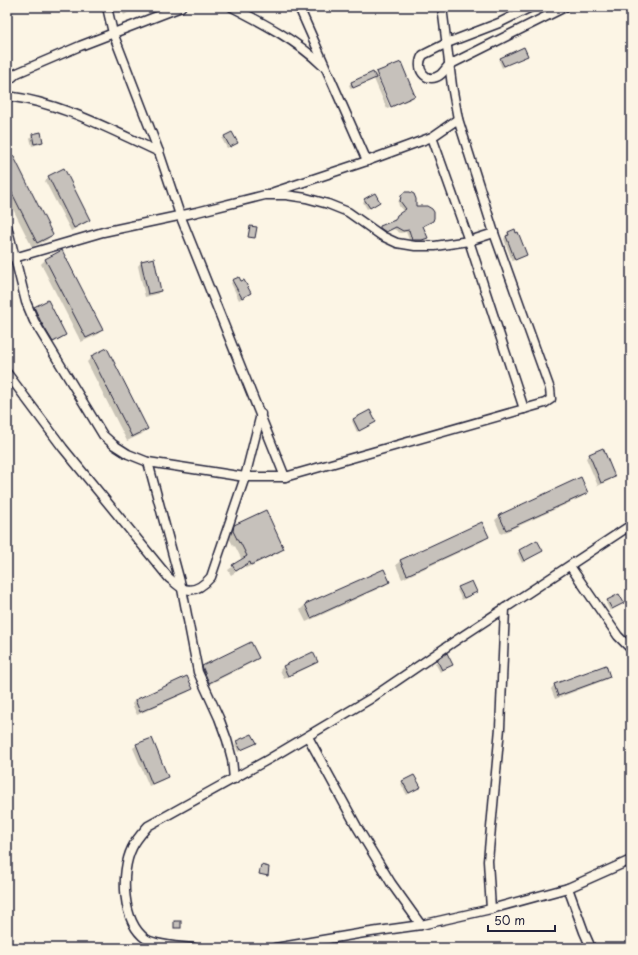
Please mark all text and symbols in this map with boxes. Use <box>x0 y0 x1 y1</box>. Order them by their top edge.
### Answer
scale bar <box>488 907 555 933</box>
text: 50 m <box>494 911 525 929</box>

